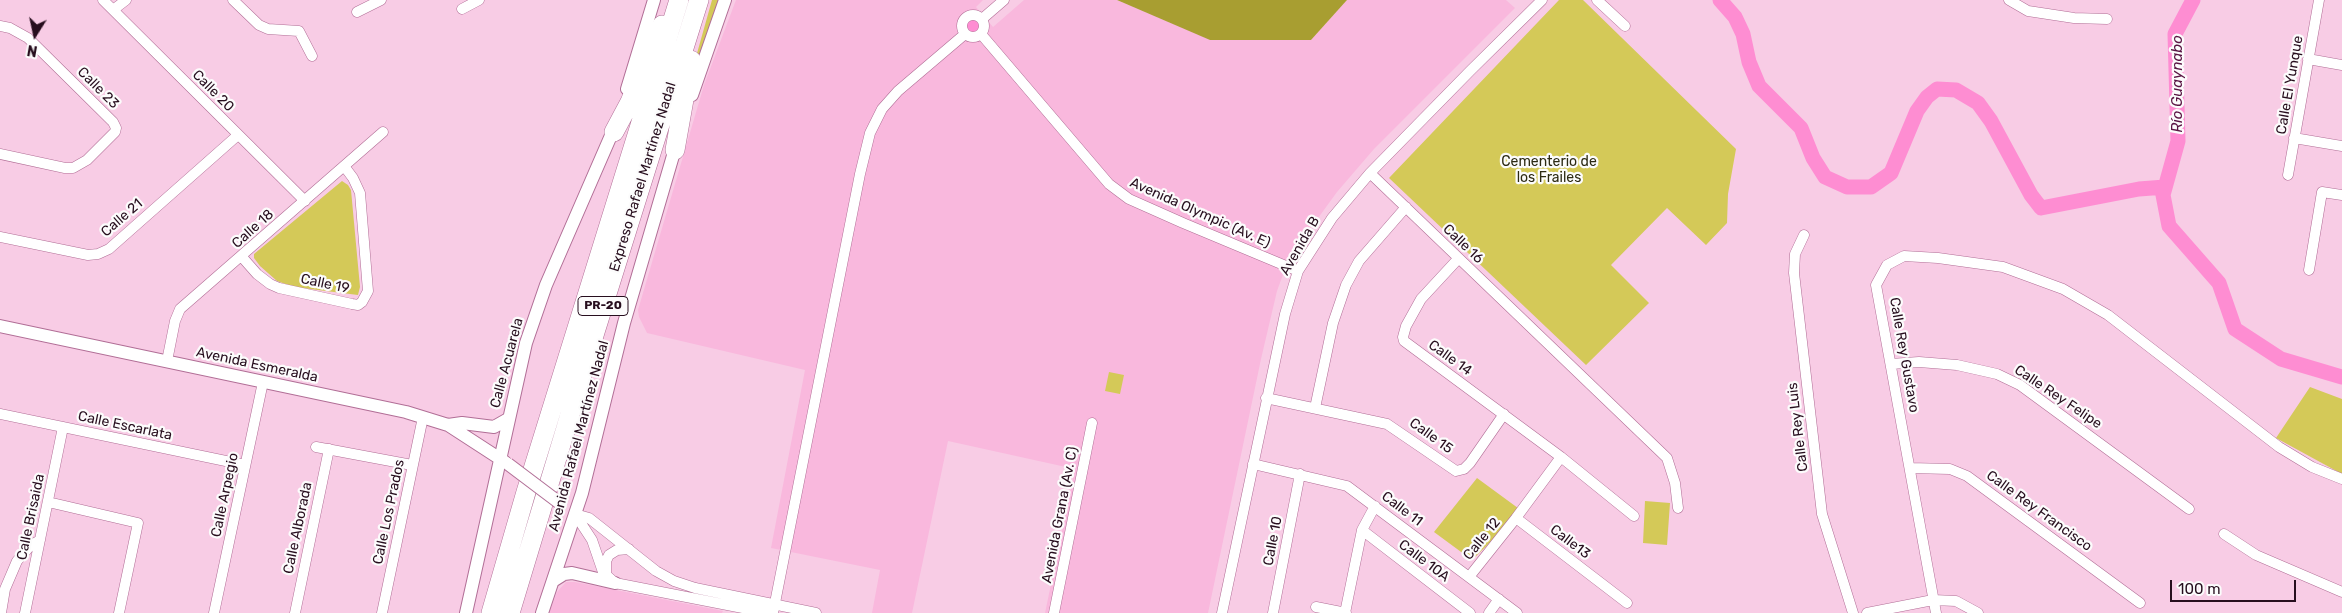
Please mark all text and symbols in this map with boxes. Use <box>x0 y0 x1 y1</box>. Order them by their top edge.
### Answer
north arrow <box>10 10 60 60</box>
street label: Calle El Yunque <box>2273 34 2307 136</box>
water label: Río Guaynabo <box>2169 35 2187 133</box>
text: N <box>26 41 39 60</box>
street label: Calle 23 <box>74 64 122 112</box>
street label: Calle 20 <box>189 67 237 115</box>
street label: Expreso Rafael Martínez Nadal <box>606 80 680 274</box>
park label: Cementerio de los Frailes <box>1501 154 1597 186</box>
street label: Avenida Olympic (Av. E) <box>1127 174 1273 252</box>
street label: Calle 21 <box>98 195 146 241</box>
street label: Calle 18 <box>229 206 277 252</box>
street label: Avenida B <box>1276 214 1324 278</box>
street label: Calle 16 <box>1439 221 1487 267</box>
street label: Calle 19 <box>299 271 351 297</box>
road number: PR-20 <box>578 296 628 316</box>
street label: Calle Rey Gustavo <box>1886 296 1922 414</box>
street label: Calle Acuarela <box>487 316 527 410</box>
street label: Calle 14 <box>1425 337 1475 379</box>
street label: Avenida Rafael Martínez Nadal <box>545 339 613 533</box>
street label: Avenida Esmeralda <box>195 344 319 386</box>
street label: Calle Rey Felipe <box>2011 362 2105 432</box>
street label: Calle Rey Luis <box>1784 382 1812 472</box>
street label: Calle Escarlata <box>76 408 174 444</box>
street label: Calle 15 <box>1406 415 1456 457</box>
street label: Avenida Grana (Av. C) <box>1039 445 1081 585</box>
street label: Calle Arpegio <box>208 451 242 539</box>
street label: Calle Los Prados <box>370 458 408 566</box>
street label: Calle Rey Francisco <box>1983 467 2095 555</box>
street label: Calle Brisaida <box>14 472 48 562</box>
street label: Calle Alborada <box>280 481 316 575</box>
street label: Calle 11 <box>1378 488 1426 530</box>
street label: Calle 10 <box>1260 515 1286 567</box>
street label: Calle 12 <box>1460 515 1504 563</box>
street label: Calle13 <box>1547 521 1593 563</box>
street label: Calle 10A <box>1395 536 1453 586</box>
scale bar <box>2172 570 2298 602</box>
text: 100 m <box>2178 580 2220 598</box>

